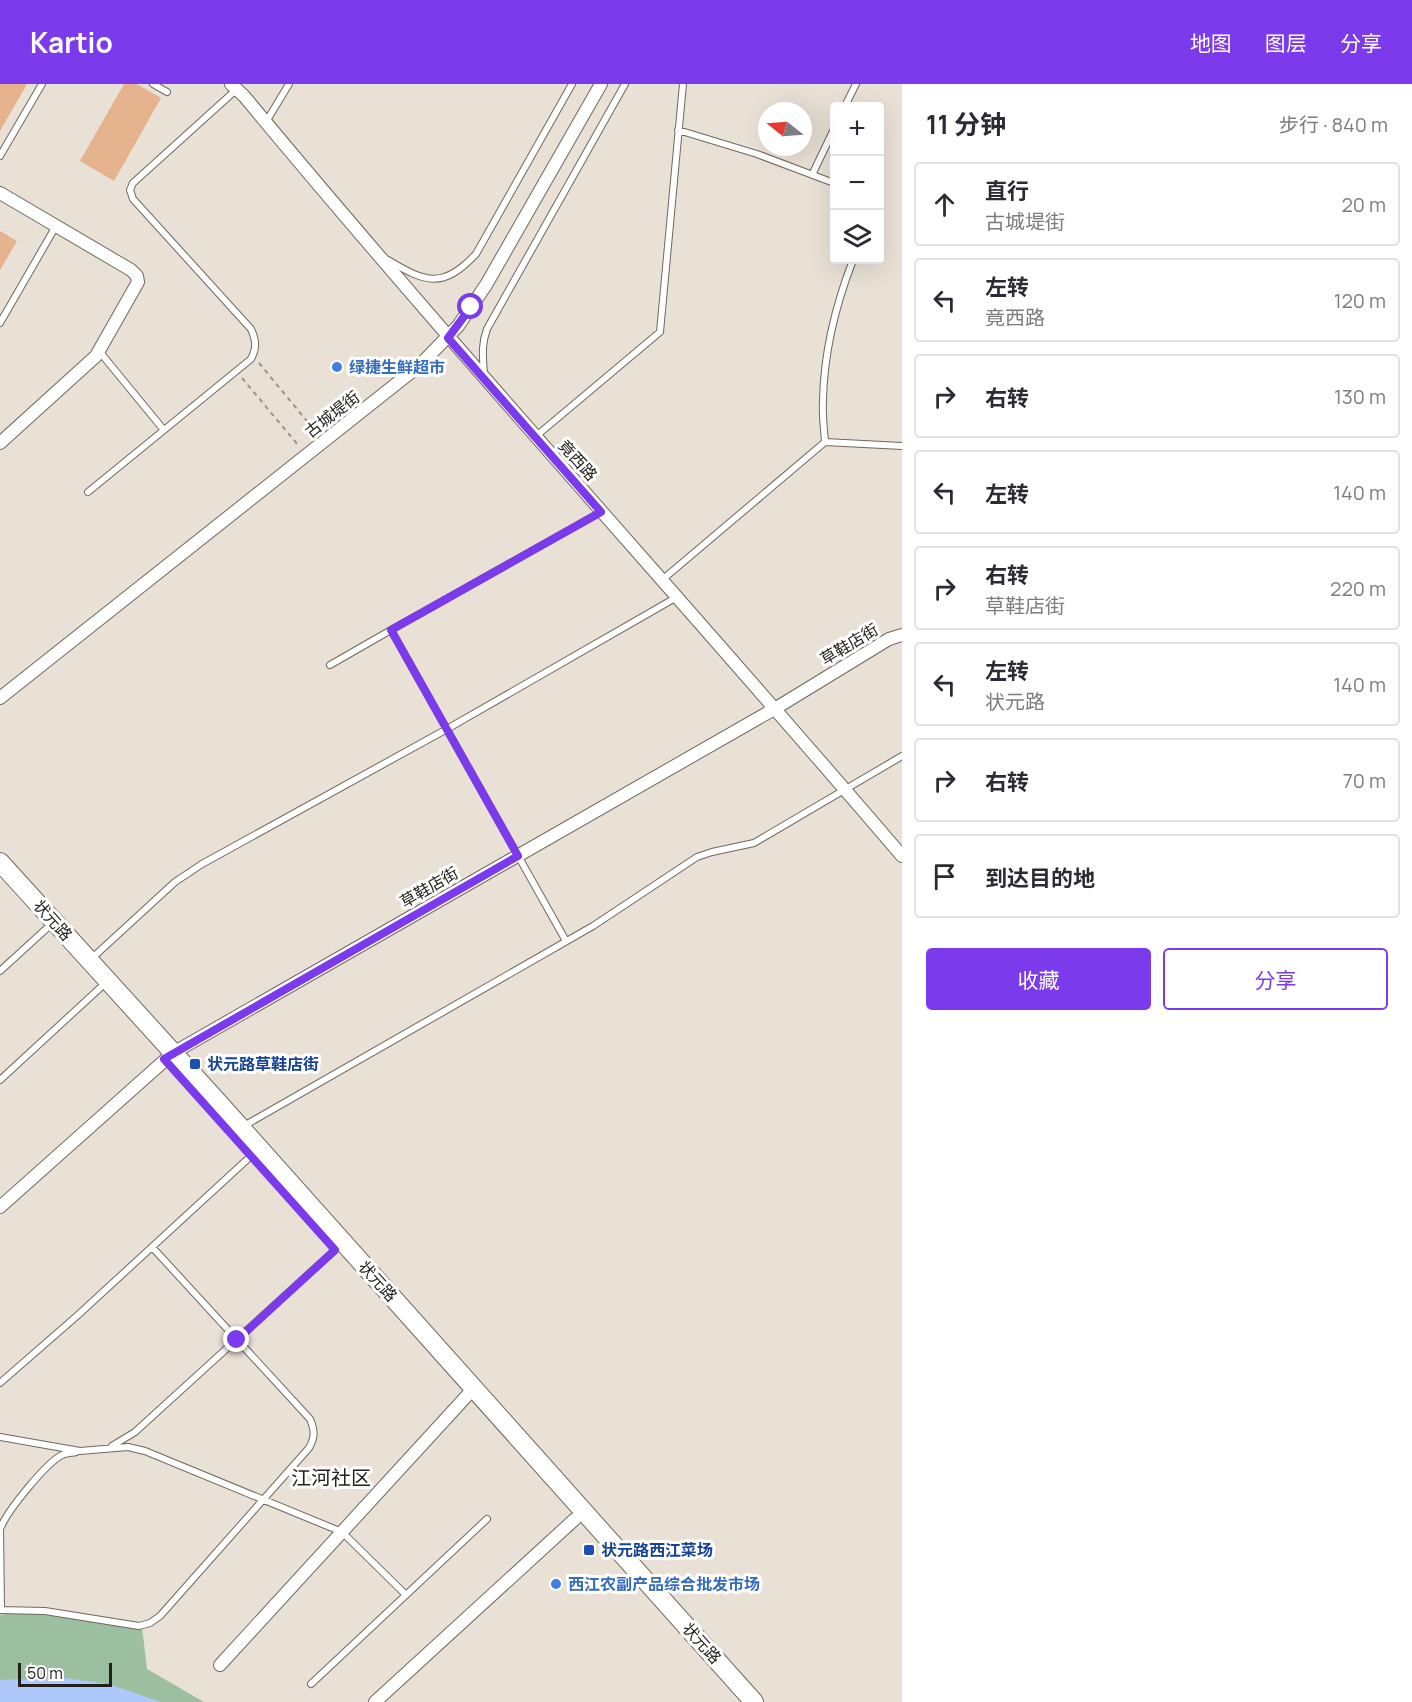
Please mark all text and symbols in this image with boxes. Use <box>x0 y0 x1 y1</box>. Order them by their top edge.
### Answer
text: Kartio <box>30 23 113 61</box>
text: 地图 <box>1190 29 1232 57</box>
text: 图层 <box>1265 29 1307 57</box>
text: 分享 <box>1340 29 1382 57</box>
north arrow <box>758 102 812 156</box>
map controls <box>830 102 884 264</box>
button: + <box>830 102 884 156</box>
text: 11 分钟 <box>926 106 1006 142</box>
text: 步行 · 840 m <box>1279 111 1388 138</box>
button: − <box>830 156 884 210</box>
text: 直行 <box>985 176 1029 206</box>
icon: ahead <box>928 188 961 221</box>
text: 20 m <box>1341 191 1386 218</box>
text: 古城堤街 <box>985 208 1065 235</box>
button: layers <box>830 210 884 264</box>
text: 左转 <box>985 272 1029 302</box>
icon: left <box>928 284 961 317</box>
text: 120 m <box>1334 287 1386 314</box>
route start <box>457 293 483 319</box>
text: 竟西路 <box>985 304 1045 331</box>
place label: 绿捷生鲜超市 <box>349 356 445 378</box>
marker: 绿捷生鲜超市 <box>330 360 344 374</box>
icon: right <box>928 380 961 413</box>
text: 右转 <box>985 383 1029 413</box>
text: 130 m <box>1334 383 1386 410</box>
street label: 古城堤街 <box>300 386 364 442</box>
street label: 竟西路 <box>554 435 602 485</box>
icon: left <box>928 476 961 509</box>
text: 左转 <box>985 479 1029 509</box>
text: 140 m <box>1333 479 1386 506</box>
text: 右转 <box>985 560 1029 590</box>
icon: right <box>928 572 961 605</box>
text: 220 m <box>1330 575 1386 602</box>
text: 草鞋店街 <box>985 592 1065 619</box>
street label: 草鞋店街 <box>816 618 882 670</box>
text: 左转 <box>985 656 1029 686</box>
icon: left <box>928 668 961 701</box>
text: 140 m <box>1333 671 1386 698</box>
text: 状元路 <box>985 688 1045 715</box>
icon: right <box>928 764 961 797</box>
text: 右转 <box>985 767 1029 797</box>
text: 70 m <box>1343 767 1386 794</box>
icon: arrive <box>928 860 961 893</box>
street label: 草鞋店街 <box>396 861 462 913</box>
text: 到达目的地 <box>985 863 1095 893</box>
street label: 状元路 <box>29 895 77 945</box>
button: 收藏 <box>926 948 1151 1010</box>
button: 分享 <box>1163 948 1388 1010</box>
place label: 状元路草鞋店街 <box>207 1053 319 1075</box>
marker: 状元路草鞋店街 <box>188 1057 202 1071</box>
street label: 状元路 <box>354 1256 402 1306</box>
route end <box>223 1326 249 1352</box>
district label: 江河社区 <box>291 1464 371 1491</box>
place label: 状元路西江菜场 <box>601 1539 713 1561</box>
marker: 状元路西江菜场 <box>582 1543 596 1557</box>
place label: 西江农副产品综合批发市场 <box>568 1573 760 1595</box>
marker: 西江农副产品综合批发市场 <box>549 1577 563 1591</box>
street label: 状元路 <box>678 1618 726 1668</box>
scale bar <box>18 1660 112 1688</box>
text: 50 m <box>27 1662 63 1684</box>

